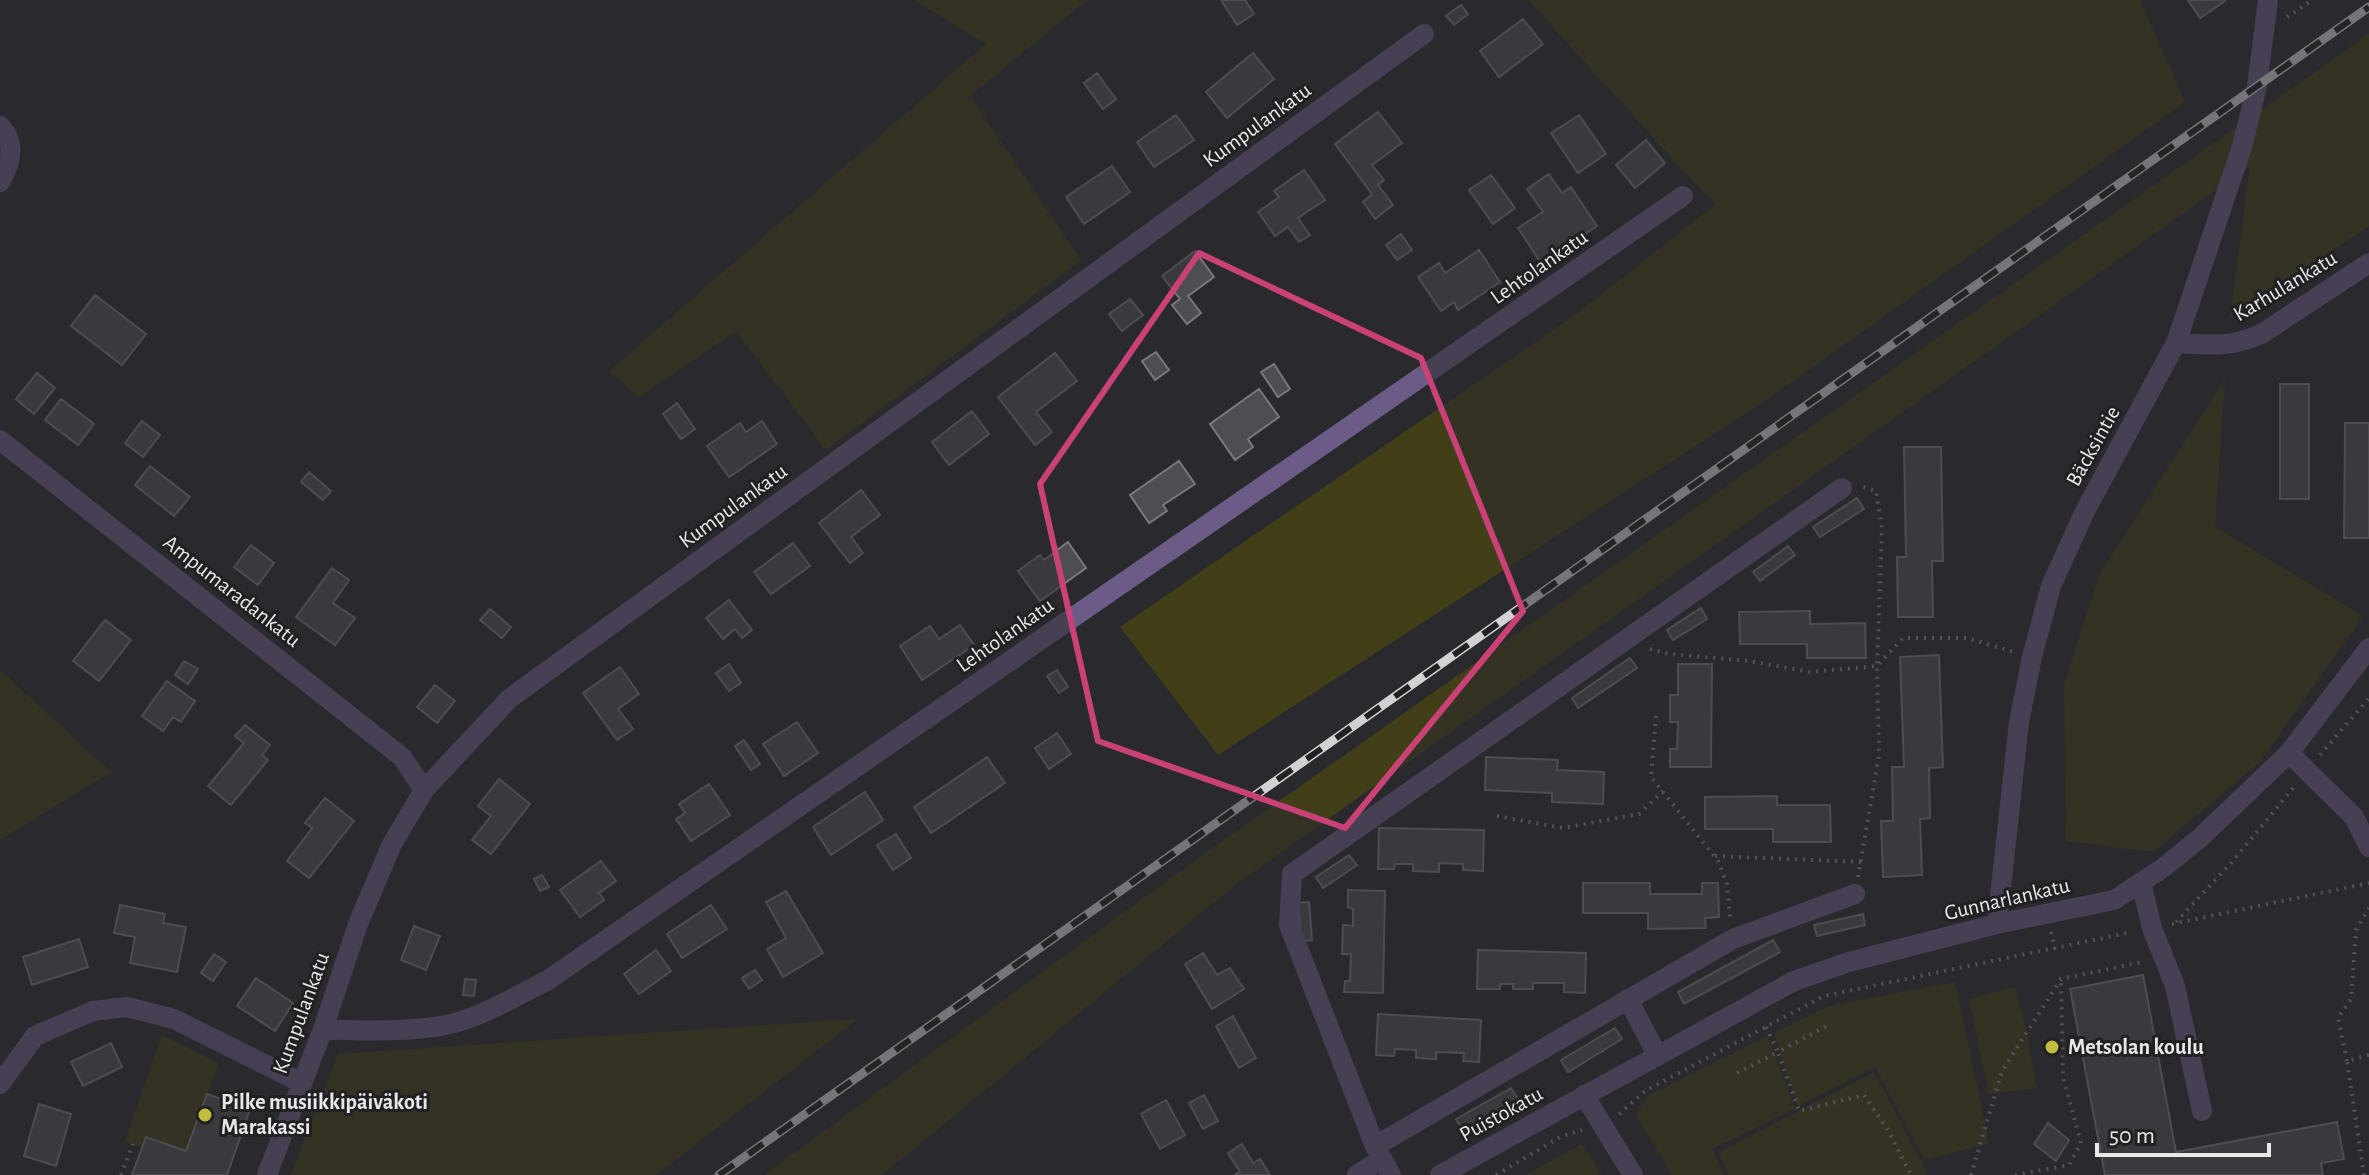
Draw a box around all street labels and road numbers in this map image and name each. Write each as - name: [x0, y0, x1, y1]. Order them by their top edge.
- street label: Kumpulankatu: [1199, 79, 1315, 171]
- street label: Lehtolankatu: [1487, 226, 1591, 308]
- street label: Karhulankatu: [2229, 247, 2341, 325]
- street label: Bäcksintie: [2062, 402, 2124, 490]
- street label: Kumpulankatu: [675, 460, 791, 552]
- street label: Ampumaradankatu: [159, 531, 305, 651]
- street label: Lehtolankatu: [953, 594, 1057, 676]
- street label: Gunnarlankatu: [1942, 874, 2072, 924]
- street label: Kumpulankatu: [269, 949, 333, 1077]
- street label: Puistokatu: [1456, 1082, 1546, 1146]

